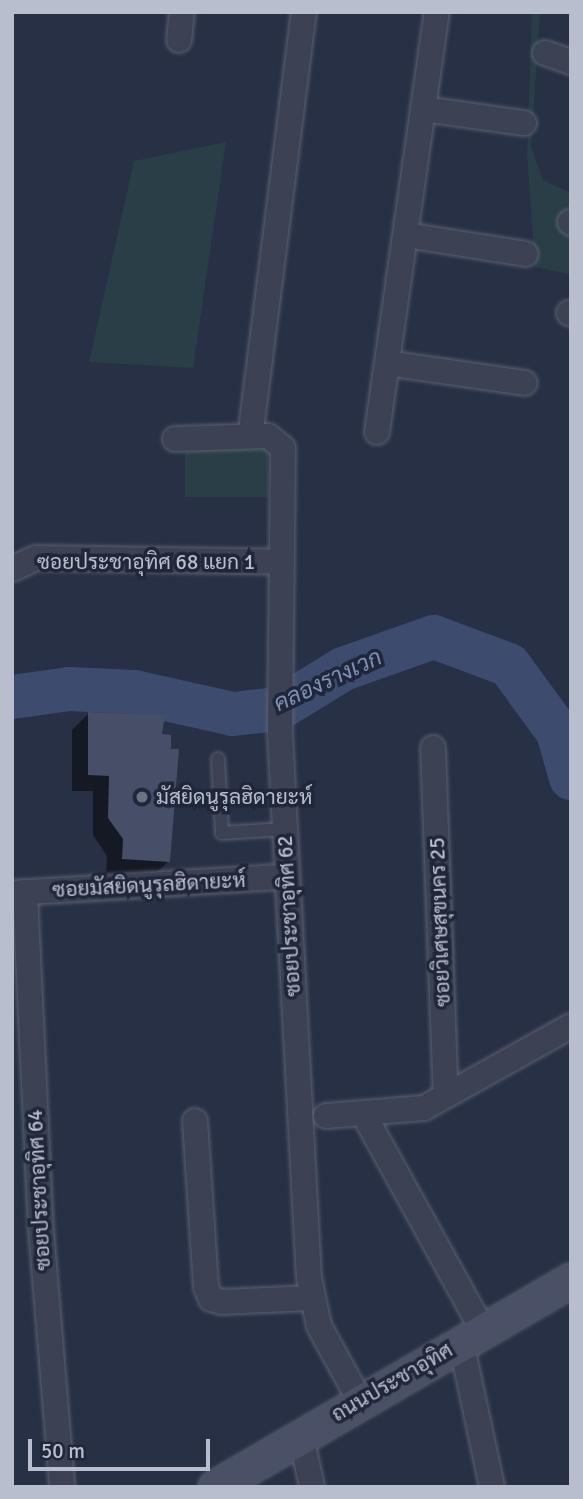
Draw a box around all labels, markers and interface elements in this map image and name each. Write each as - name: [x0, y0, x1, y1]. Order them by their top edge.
- street label: ซอยประชาอุทิศ 68 แยก 1: [37, 549, 255, 575]
- water label: คลองรางเวก: [270, 644, 386, 718]
- place label: มัสยิดนูรุลฮิดายะห์: [156, 784, 312, 810]
- marker: มัสยิดนูรุลฮิดายะห์: [134, 789, 150, 805]
- street label: ซอยประชาอุทิศ 62: [272, 835, 306, 997]
- street label: ซอยวิเศษสุขนคร 25: [424, 837, 456, 1007]
- street label: ซอยมัสยิดนูรุลฮิดายะห์: [52, 867, 246, 903]
- street label: ซอยประชาอุทิศ 64: [22, 1109, 56, 1271]
- street label: ถนนประชาอุทิศ: [327, 1337, 457, 1427]
- scale bar: [32, 1426, 214, 1470]
- text: 50 m: [41, 1438, 85, 1464]

